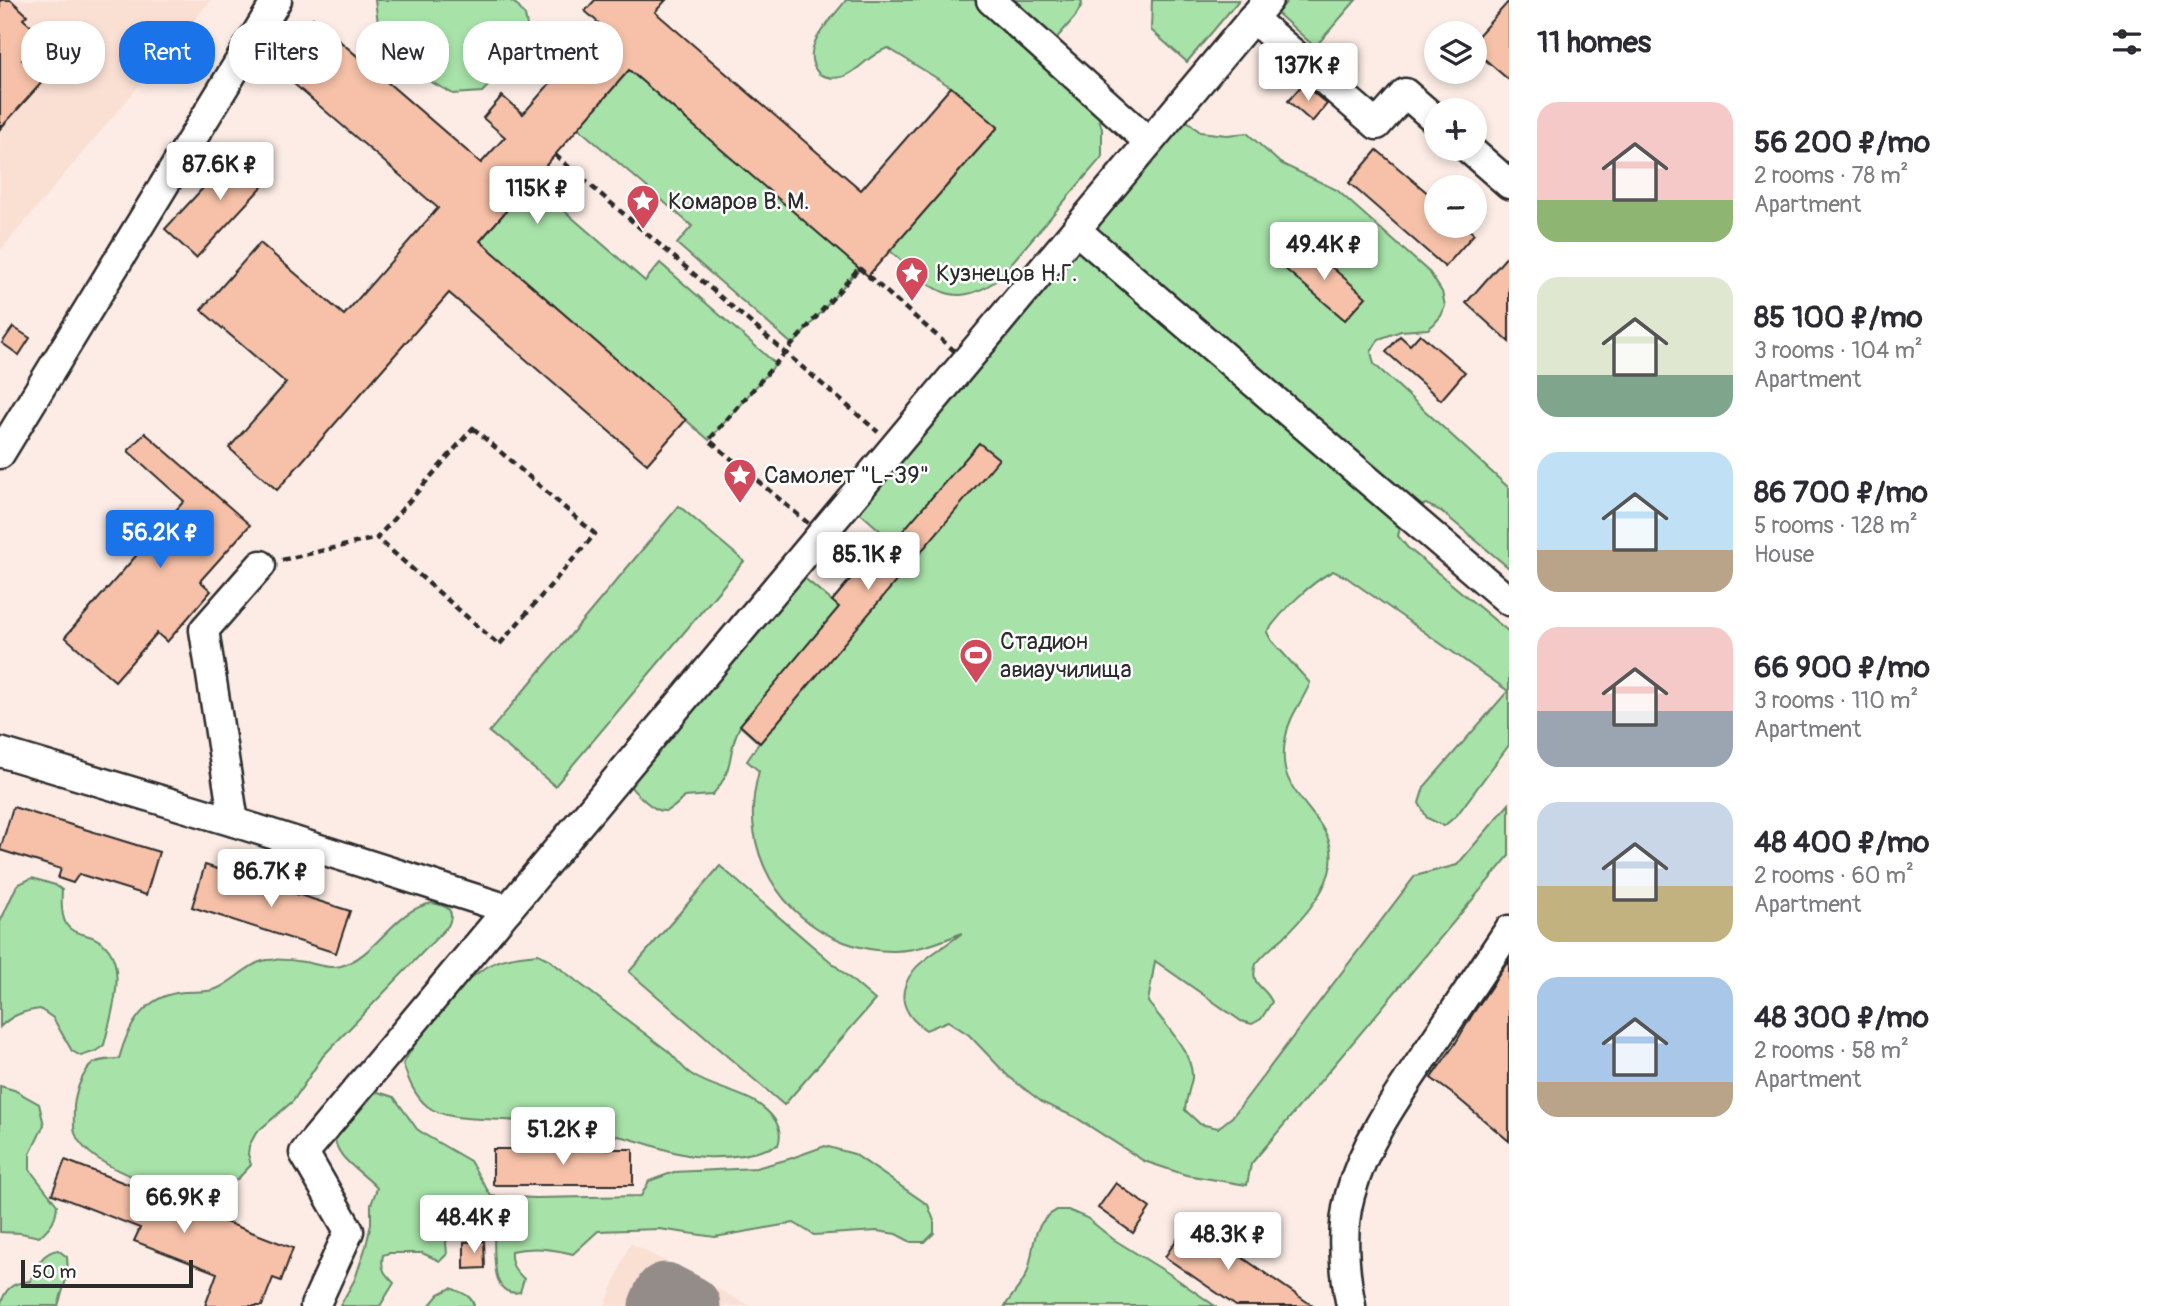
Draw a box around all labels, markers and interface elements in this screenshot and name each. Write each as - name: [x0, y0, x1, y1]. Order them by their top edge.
- chip: Buy: [21, 21, 105, 84]
- chip: Rent: [119, 21, 215, 84]
- chip: Filters: [229, 21, 342, 84]
- chip: New: [356, 21, 449, 84]
- chip: Apartment: [463, 21, 623, 84]
- map controls: [1424, 21, 1487, 238]
- button: layers: [1424, 21, 1487, 84]
- icon: filters: [2108, 23, 2146, 61]
- text: 11 homes: [1537, 24, 1651, 61]
- pin: 137K ₽: [1251, 43, 1365, 103]
- text: 137K ₽: [1275, 51, 1341, 80]
- button: +: [1424, 98, 1487, 161]
- text: 56 200 ₽/mo: [1754, 124, 1930, 161]
- icon: home: [1593, 130, 1677, 214]
- pin: 87.6K ₽: [155, 142, 285, 202]
- text: 87.6K ₽: [183, 150, 257, 179]
- text: 2 rooms · 78 m²: [1754, 161, 1908, 190]
- pin: 115K ₽: [480, 166, 594, 226]
- text: 115K ₽: [505, 174, 569, 203]
- button: −: [1424, 175, 1487, 238]
- place icon: Комаров В. М.: [624, 182, 662, 231]
- place label: Комаров В. М.: [668, 187, 809, 216]
- text: Apartment: [1754, 190, 1861, 219]
- pin: 49.4K ₽: [1259, 222, 1389, 282]
- text: 49.4K ₽: [1286, 230, 1362, 259]
- place icon: Кузнецов Н.Г.: [893, 254, 931, 303]
- place label: Кузнецов Н.Г.: [936, 259, 1078, 288]
- text: 85 100 ₽/mo: [1754, 299, 1923, 336]
- icon: home: [1593, 305, 1677, 389]
- text: 3 rooms · 104 m²: [1754, 336, 1923, 365]
- text: Apartment: [1754, 365, 1861, 394]
- place icon: Самолет "L-39": [721, 456, 759, 505]
- place label: Самолет "L-39": [764, 461, 929, 490]
- text: 86 700 ₽/mo: [1754, 474, 1928, 511]
- icon: home: [1593, 480, 1677, 564]
- pin: 56.2K ₽: [95, 510, 225, 570]
- text: 5 rooms · 128 m²: [1754, 511, 1918, 540]
- text: 56.2K ₽: [122, 518, 198, 547]
- pin: 85.1K ₽: [803, 532, 933, 592]
- text: 85.1K ₽: [833, 540, 903, 569]
- text: House: [1754, 540, 1814, 569]
- place label: Стадион авиаучилища: [1000, 627, 1132, 684]
- sports icon: Стадион авиаучилища: [957, 636, 995, 685]
- text: 66 900 ₽/mo: [1754, 649, 1930, 686]
- icon: home: [1593, 655, 1677, 739]
- text: 3 rooms · 110 m²: [1754, 686, 1918, 715]
- text: Apartment: [1754, 715, 1861, 744]
- text: 48 400 ₽/mo: [1754, 824, 1929, 861]
- icon: home: [1593, 830, 1677, 914]
- pin: 86.7K ₽: [206, 850, 336, 909]
- text: 86.7K ₽: [234, 857, 308, 886]
- text: 2 rooms · 60 m²: [1754, 861, 1914, 890]
- text: Apartment: [1754, 890, 1861, 919]
- text: 48 300 ₽/mo: [1754, 999, 1929, 1036]
- icon: home: [1593, 1005, 1677, 1089]
- text: 2 rooms · 58 m²: [1754, 1036, 1909, 1065]
- text: Apartment: [1754, 1065, 1861, 1094]
- pin: 51.2K ₽: [498, 1108, 628, 1167]
- text: 51.2K ₽: [527, 1115, 599, 1144]
- pin: 66.9K ₽: [119, 1176, 249, 1235]
- text: 66.9K ₽: [146, 1183, 222, 1212]
- pin: 48.4K ₽: [409, 1196, 539, 1255]
- text: 48.4K ₽: [436, 1203, 512, 1232]
- pin: 48.3K ₽: [1163, 1212, 1293, 1272]
- text: 48.3K ₽: [1190, 1220, 1266, 1249]
- scale bar: [21, 1257, 192, 1289]
- text: 50 m: [32, 1260, 76, 1284]

